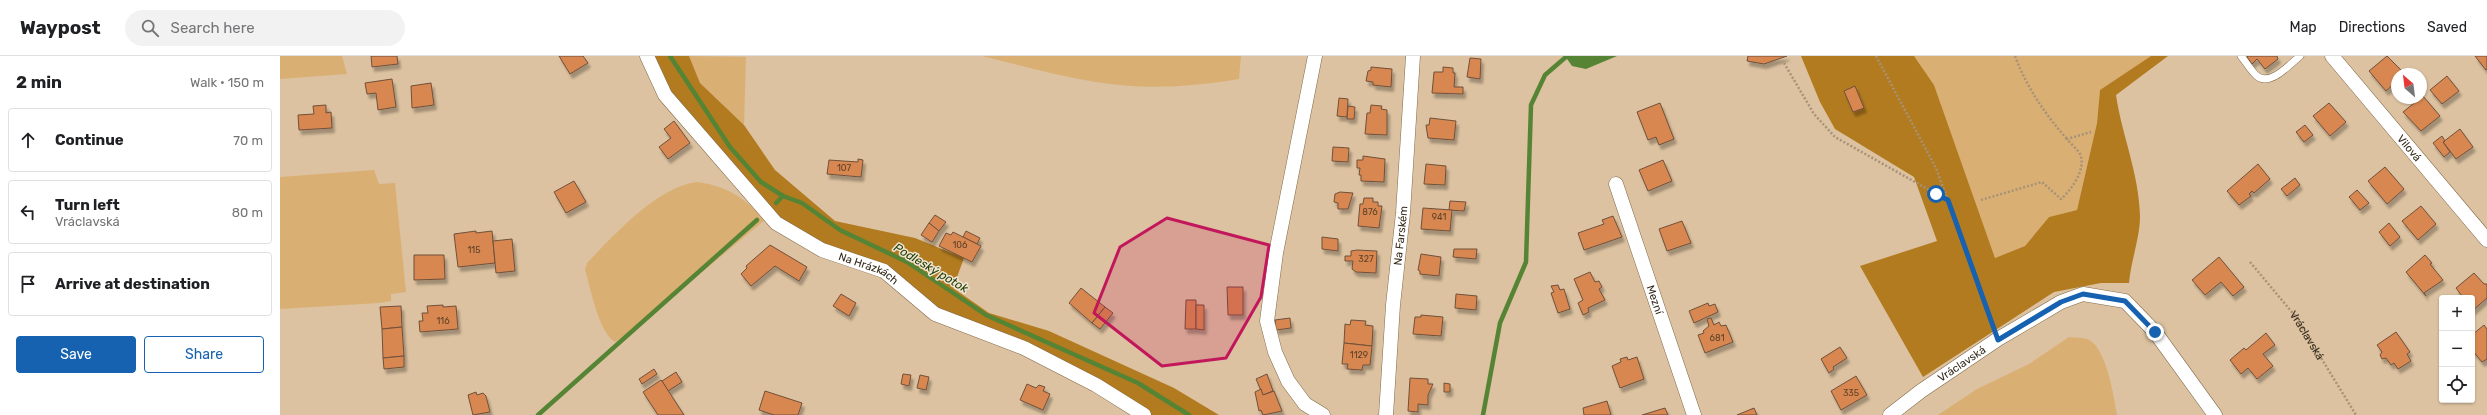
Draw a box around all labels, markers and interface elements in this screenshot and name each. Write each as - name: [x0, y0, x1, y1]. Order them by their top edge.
- search box: [125, 10, 405, 46]
- text: Waypost: [20, 16, 101, 39]
- icon: search: [139, 17, 161, 39]
- text: Search here: [171, 19, 255, 37]
- text: Map: [2290, 19, 2317, 36]
- text: Directions: [2339, 19, 2405, 36]
- text: Saved: [2427, 19, 2467, 36]
- north arrow: [2391, 68, 2427, 104]
- text: 2 min: [16, 72, 62, 92]
- text: Walk · 150 m: [190, 75, 264, 90]
- icon: ahead: [17, 129, 39, 151]
- text: Continue: [55, 131, 124, 149]
- street label: Vilová: [2394, 132, 2424, 164]
- text: 70 m: [233, 133, 263, 148]
- house number: 107: [837, 163, 851, 173]
- route start: [1927, 185, 1945, 203]
- text: Turn left: [55, 196, 120, 214]
- icon: left: [17, 201, 39, 223]
- text: 80 m: [232, 205, 263, 220]
- street label: Na Farském: [1391, 205, 1410, 266]
- house number: 876: [1362, 207, 1378, 217]
- house number: 941: [1432, 212, 1446, 222]
- text: Vráclavská: [55, 214, 120, 229]
- water label: Podleský potok: [891, 240, 972, 296]
- house number: 106: [953, 240, 968, 250]
- house number: 115: [467, 245, 481, 255]
- street label: Na Hrázkách: [837, 250, 901, 287]
- house number: 327: [1358, 254, 1374, 264]
- icon: arrive: [17, 273, 39, 295]
- text: Arrive at destination: [55, 275, 210, 293]
- street label: Mezní: [1644, 284, 1666, 317]
- map controls: [2439, 295, 2475, 403]
- button: +: [2439, 295, 2475, 331]
- street label: Vráclavská: [2287, 308, 2327, 362]
- house number: 116: [436, 316, 450, 326]
- route end: [2146, 323, 2164, 341]
- button: −: [2439, 331, 2475, 367]
- house number: 681: [1709, 333, 1725, 343]
- button: Save: [16, 336, 136, 373]
- button: Share: [144, 336, 264, 373]
- street label: Vráclavská: [1935, 343, 1988, 385]
- house number: 1129: [1350, 350, 1368, 360]
- button: locate: [2439, 367, 2475, 403]
- house number: 335: [1843, 388, 1859, 398]

